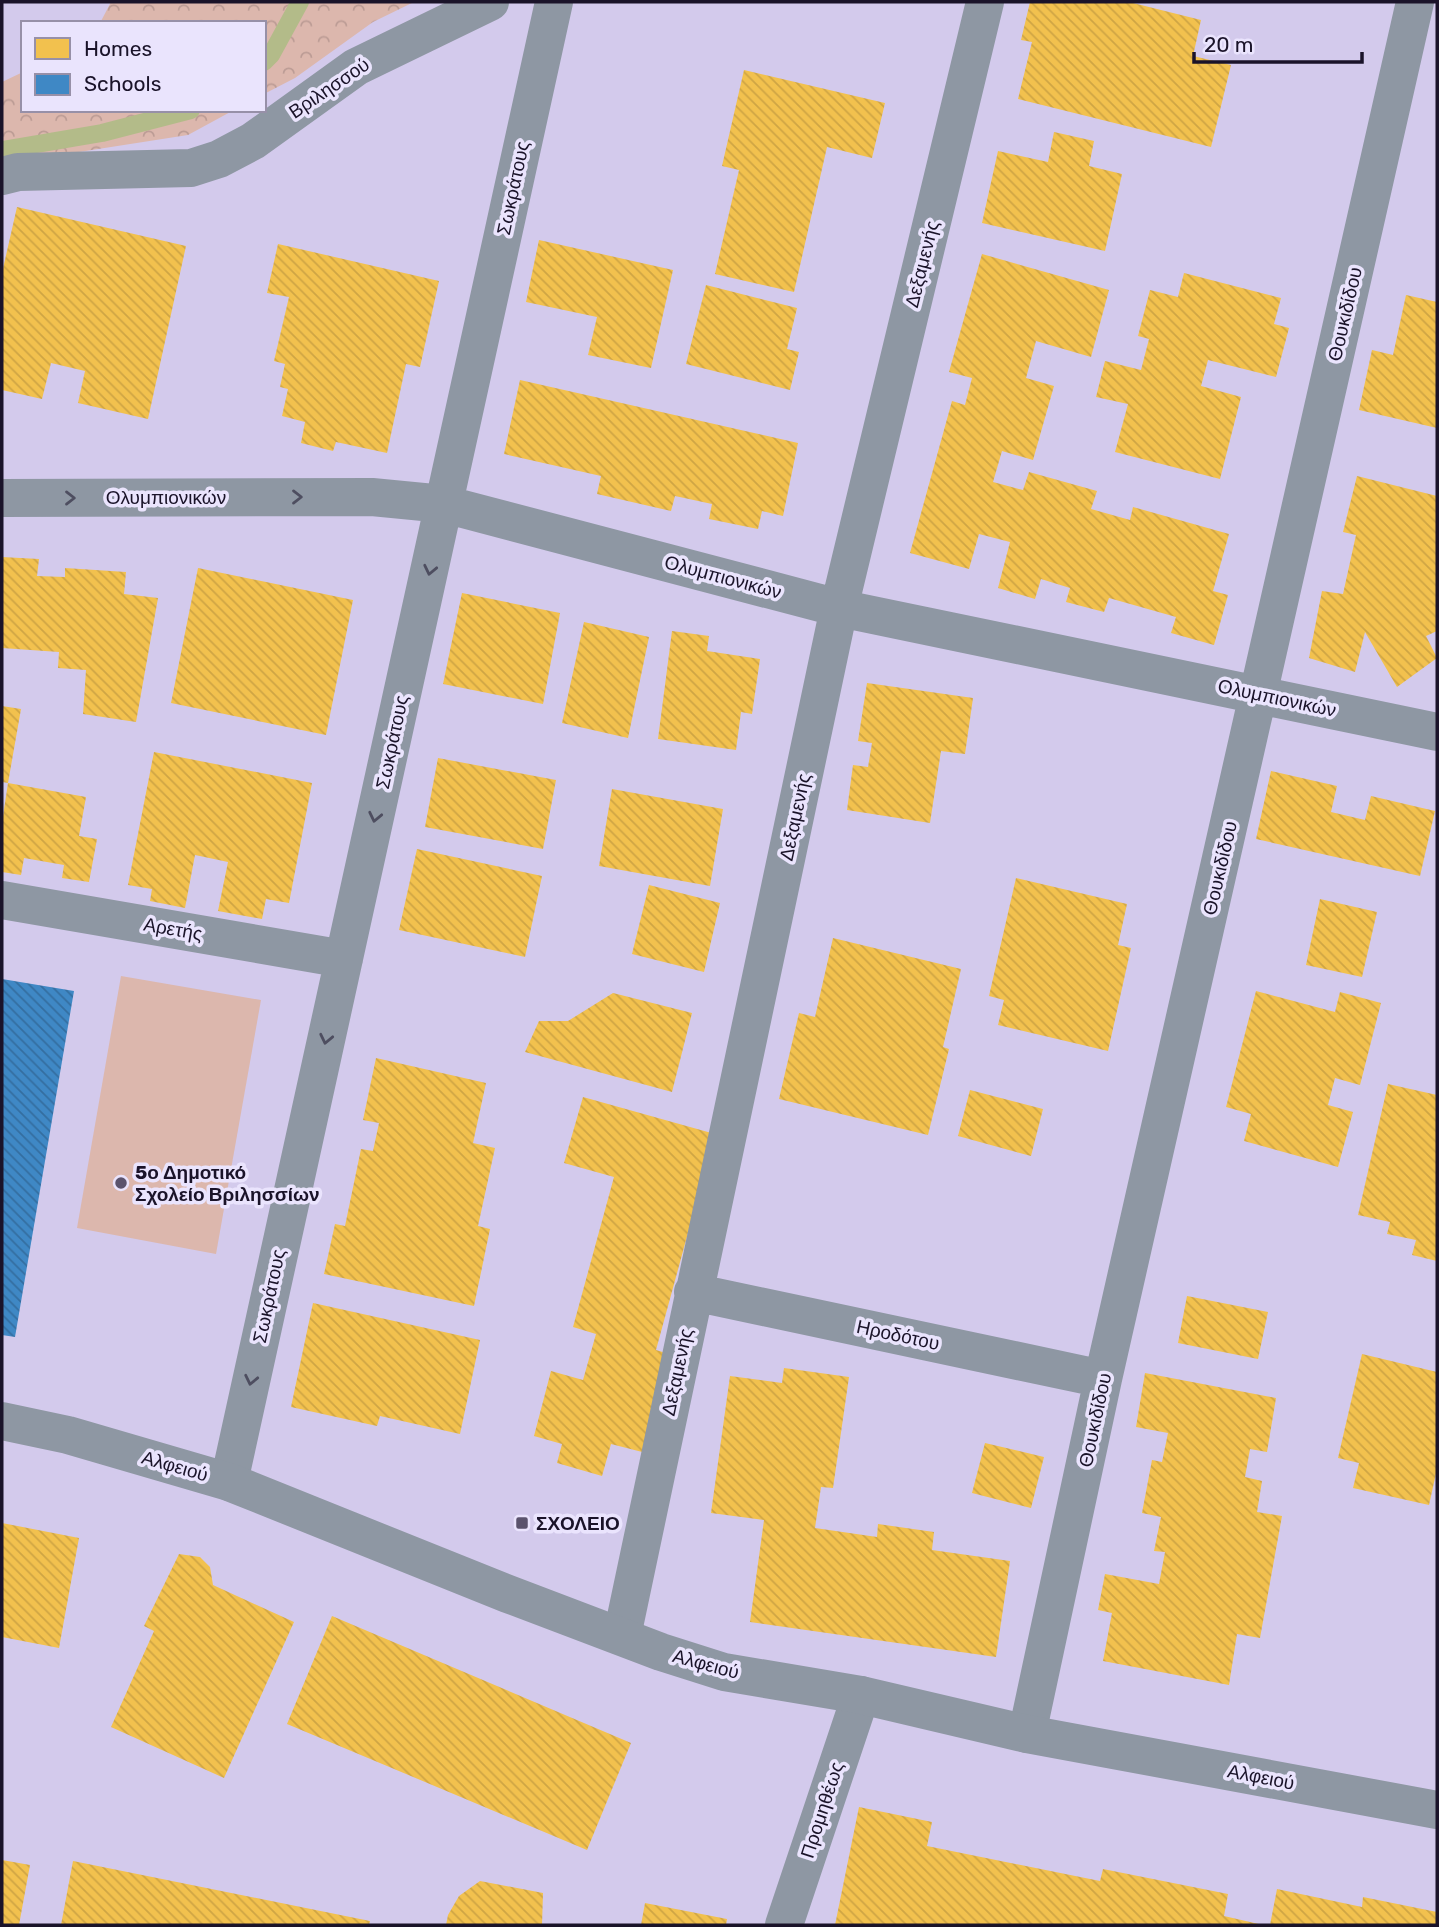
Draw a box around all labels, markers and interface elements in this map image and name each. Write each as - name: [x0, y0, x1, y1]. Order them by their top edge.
- legend: [21, 21, 266, 112]
- scale bar: [1194, 21, 1362, 65]
- text: 20 m: [1204, 32, 1253, 57]
- text: Homes: [84, 36, 152, 61]
- street label: Βριλησσού: [284, 53, 374, 123]
- text: Schools: [84, 71, 161, 96]
- street label: Σωκράτους: [492, 139, 534, 237]
- street label: Δεξαμενής: [900, 218, 944, 310]
- street label: Θουκιδίδου: [1323, 265, 1367, 363]
- street label: Ολυμπιονικών: [106, 486, 226, 509]
- one-way arrow: [293, 489, 303, 505]
- one-way arrow: [65, 490, 76, 506]
- street label: Ολυμπιονικών: [662, 550, 784, 604]
- one-way arrow: [423, 564, 438, 576]
- street label: Ολυμπιονικών: [1216, 674, 1338, 722]
- street label: Σωκράτους: [371, 693, 413, 791]
- street label: Δεξαμενής: [775, 771, 815, 863]
- one-way arrow: [369, 811, 384, 823]
- street label: Θουκιδίδου: [1198, 819, 1242, 917]
- street label: Αρετής: [142, 913, 204, 945]
- one-way arrow: [320, 1033, 335, 1045]
- place label: 5ο Δημοτικό Σχολείο Βριλησσίων: [135, 1161, 320, 1206]
- marker: 5ο Δημοτικό Σχολείο Βριλησσίων: [113, 1175, 129, 1191]
- street label: Σωκράτους: [248, 1247, 290, 1345]
- street label: Ηροδότου: [854, 1315, 942, 1355]
- street label: Δεξαμενής: [657, 1326, 697, 1418]
- street label: Θουκιδίδου: [1074, 1371, 1116, 1469]
- one-way arrow: [244, 1374, 259, 1386]
- street label: Αλφειού: [139, 1446, 211, 1486]
- place label: ΣΧΟΛΕΙΟ: [536, 1512, 620, 1535]
- marker: ΣΧΟΛΕΙΟ: [514, 1515, 530, 1531]
- street label: Αλφειού: [670, 1644, 742, 1684]
- street label: Προμηθέως: [796, 1759, 848, 1861]
- street label: Αλφειού: [1226, 1759, 1296, 1795]

